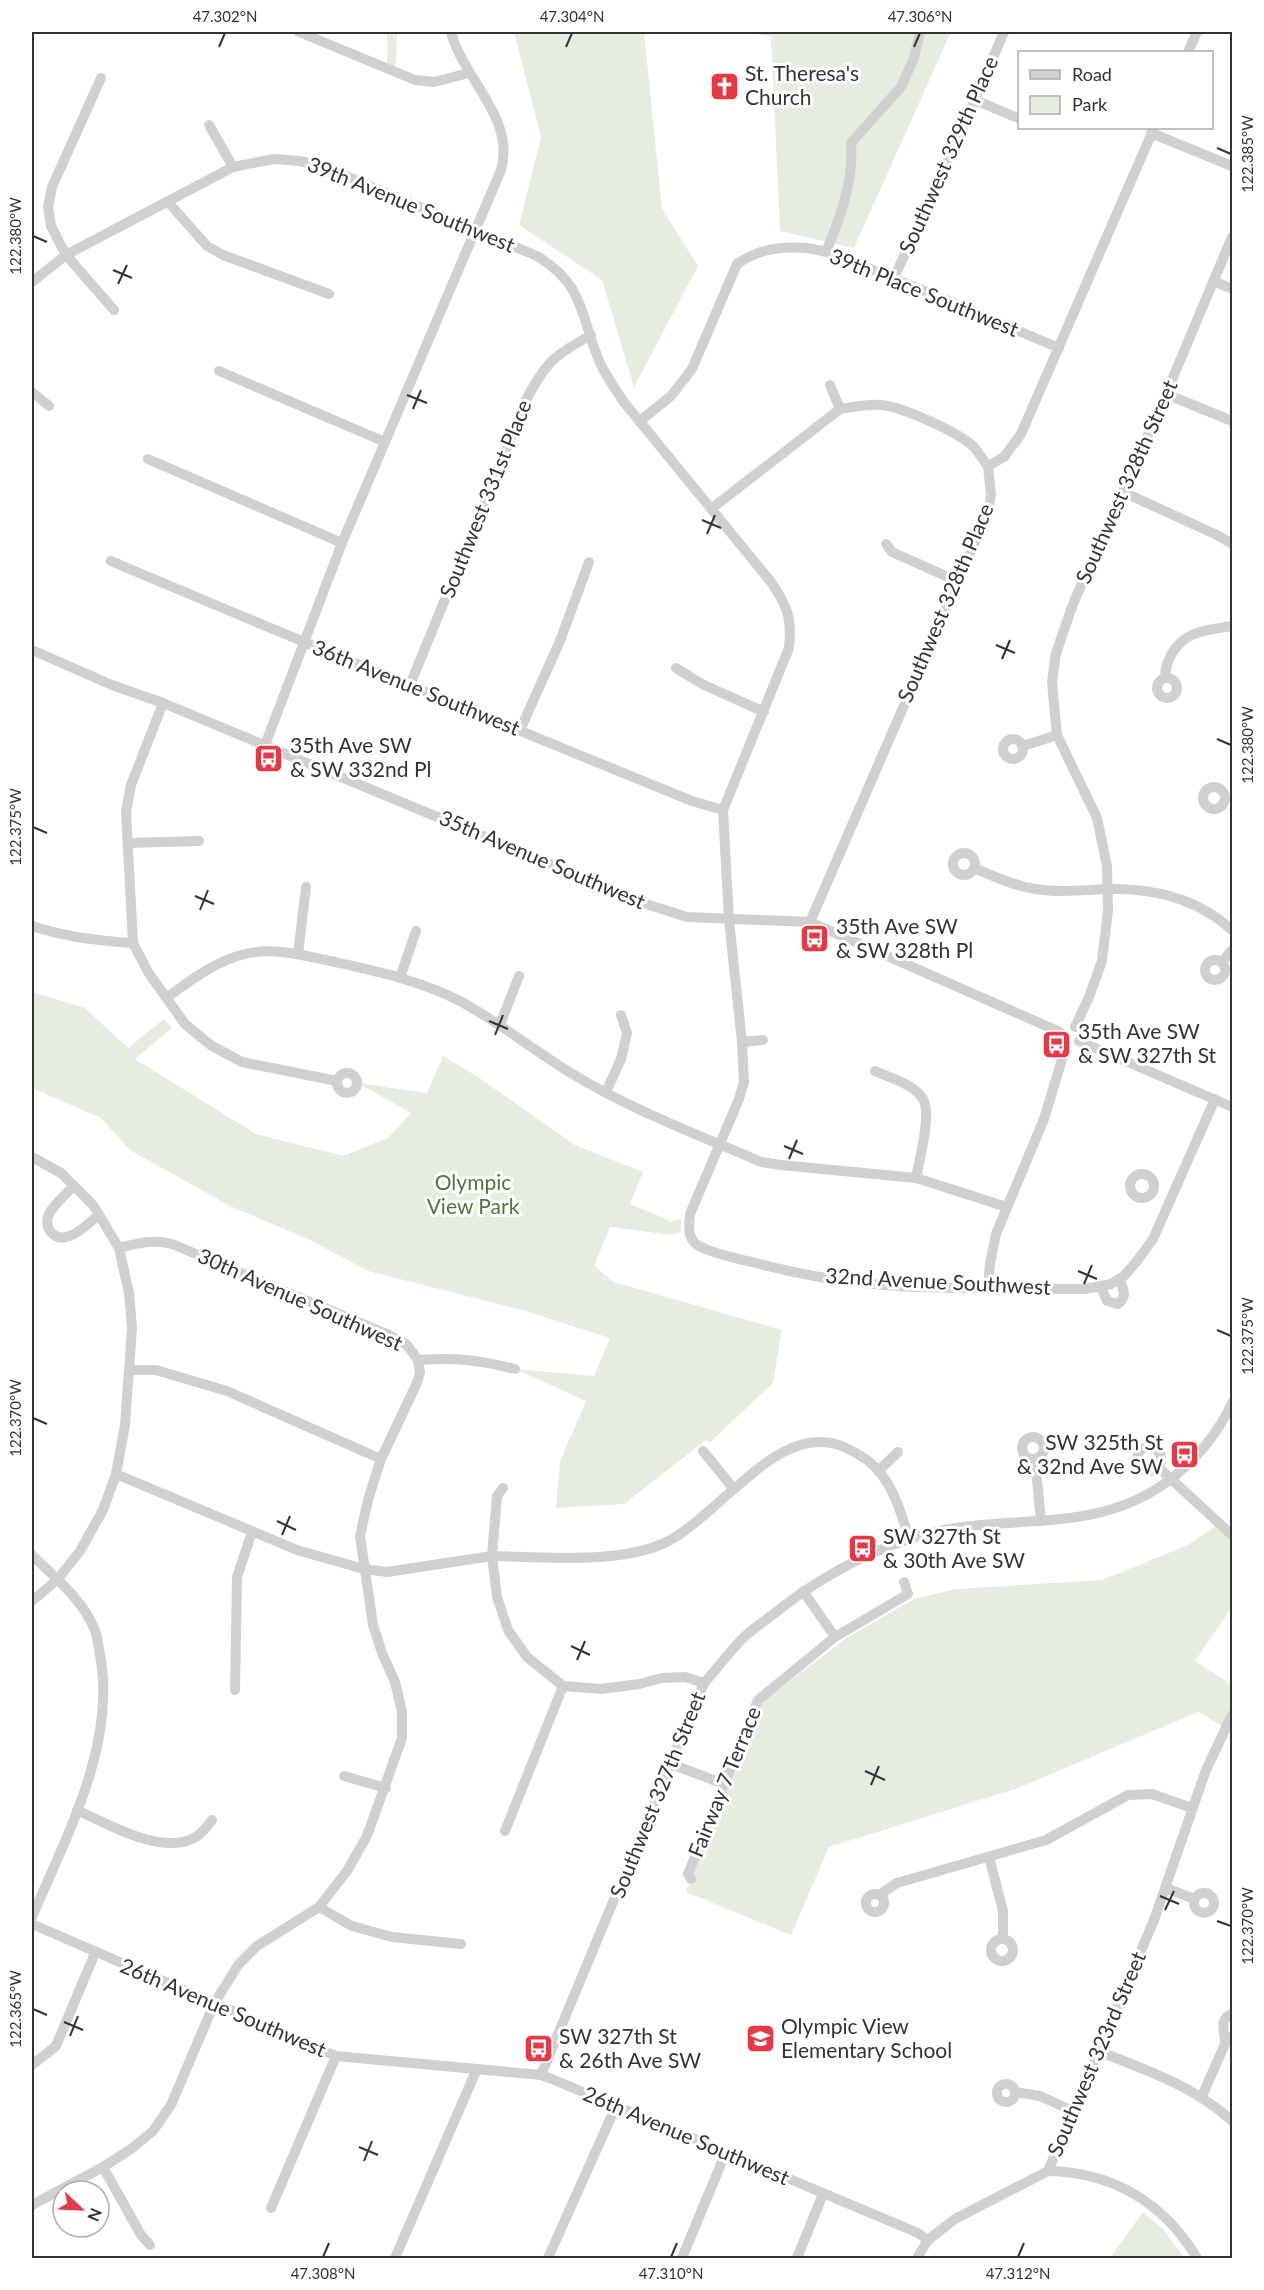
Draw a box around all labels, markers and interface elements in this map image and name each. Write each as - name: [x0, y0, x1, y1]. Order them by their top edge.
- text: 47.302°N: [193, 7, 257, 25]
- text: 47.304°N: [540, 7, 604, 25]
- text: 47.306°N: [888, 7, 952, 25]
- legend: [1018, 51, 1213, 129]
- street label: Southwest 329th Place: [893, 52, 1002, 257]
- place label: St. Theresa's Church: [745, 60, 859, 109]
- text: Road: [1072, 63, 1112, 85]
- church icon: St. Theresa's Church: [708, 70, 740, 102]
- text: Park: [1072, 93, 1108, 115]
- text: 122.385°W: [1238, 115, 1256, 193]
- street label: 39th Avenue Southwest: [304, 151, 519, 257]
- text: 122.380°W: [6, 197, 24, 275]
- street label: 39th Place Southwest: [827, 242, 1023, 341]
- street label: Southwest 328th Street: [1069, 375, 1182, 587]
- street label: Southwest 331st Place: [434, 396, 536, 601]
- street label: Southwest 328th Place: [891, 499, 998, 706]
- street label: 36th Avenue Southwest: [309, 634, 524, 740]
- text: 122.380°W: [1238, 706, 1256, 784]
- place label: 35th Ave SW & SW 332nd Pl: [290, 732, 431, 781]
- bus stop icon: 35th Ave SW & SW 332nd Pl: [253, 742, 285, 774]
- text: 122.375°W: [6, 788, 24, 866]
- street label: 35th Avenue Southwest: [436, 804, 650, 914]
- place label: 35th Ave SW & SW 328th Pl: [836, 913, 973, 962]
- bus stop icon: 35th Ave SW & SW 328th Pl: [799, 923, 831, 955]
- place label: 35th Ave SW & SW 327th St: [1078, 1018, 1217, 1067]
- bus stop icon: 35th Ave SW & SW 327th St: [1041, 1028, 1073, 1060]
- park label: Olympic View Park: [427, 1169, 520, 1218]
- street label: 30th Avenue Southwest: [194, 1242, 407, 1355]
- street label: 32nd Avenue Southwest: [825, 1262, 1052, 1299]
- text: 122.375°W: [1238, 1297, 1256, 1375]
- text: 122.370°W: [6, 1379, 24, 1457]
- place label: SW 325th St & 32nd Ave SW: [1017, 1429, 1163, 1478]
- bus stop icon: SW 325th St & 32nd Ave SW: [1168, 1439, 1200, 1471]
- place label: SW 327th St & 30th Ave SW: [883, 1523, 1025, 1572]
- bus stop icon: SW 327th St & 30th Ave SW: [846, 1533, 878, 1565]
- street label: Southwest 327th Street: [604, 1687, 710, 1901]
- street label: Fairway 7 Terrace: [682, 1703, 765, 1860]
- text: 122.370°W: [1238, 1887, 1256, 1965]
- street label: Southwest 323rd Street: [1041, 1947, 1150, 2159]
- street label: 26th Avenue Southwest: [117, 1952, 331, 2062]
- text: 122.365°W: [6, 1970, 24, 2048]
- place label: Olympic View Elementary School: [781, 2013, 952, 2062]
- place label: SW 327th St & 26th Ave SW: [559, 2023, 701, 2072]
- school or university icon: Olympic View Elementary School: [744, 2023, 776, 2055]
- bus stop icon: SW 327th St & 26th Ave SW: [522, 2033, 554, 2065]
- street label: 26th Avenue Southwest: [580, 2080, 794, 2190]
- north arrow: [51, 2179, 111, 2239]
- text: N: [84, 2206, 106, 2224]
- text: 47.308°N: [291, 2264, 355, 2282]
- text: 47.310°N: [639, 2264, 703, 2282]
- text: 47.312°N: [986, 2264, 1050, 2282]

